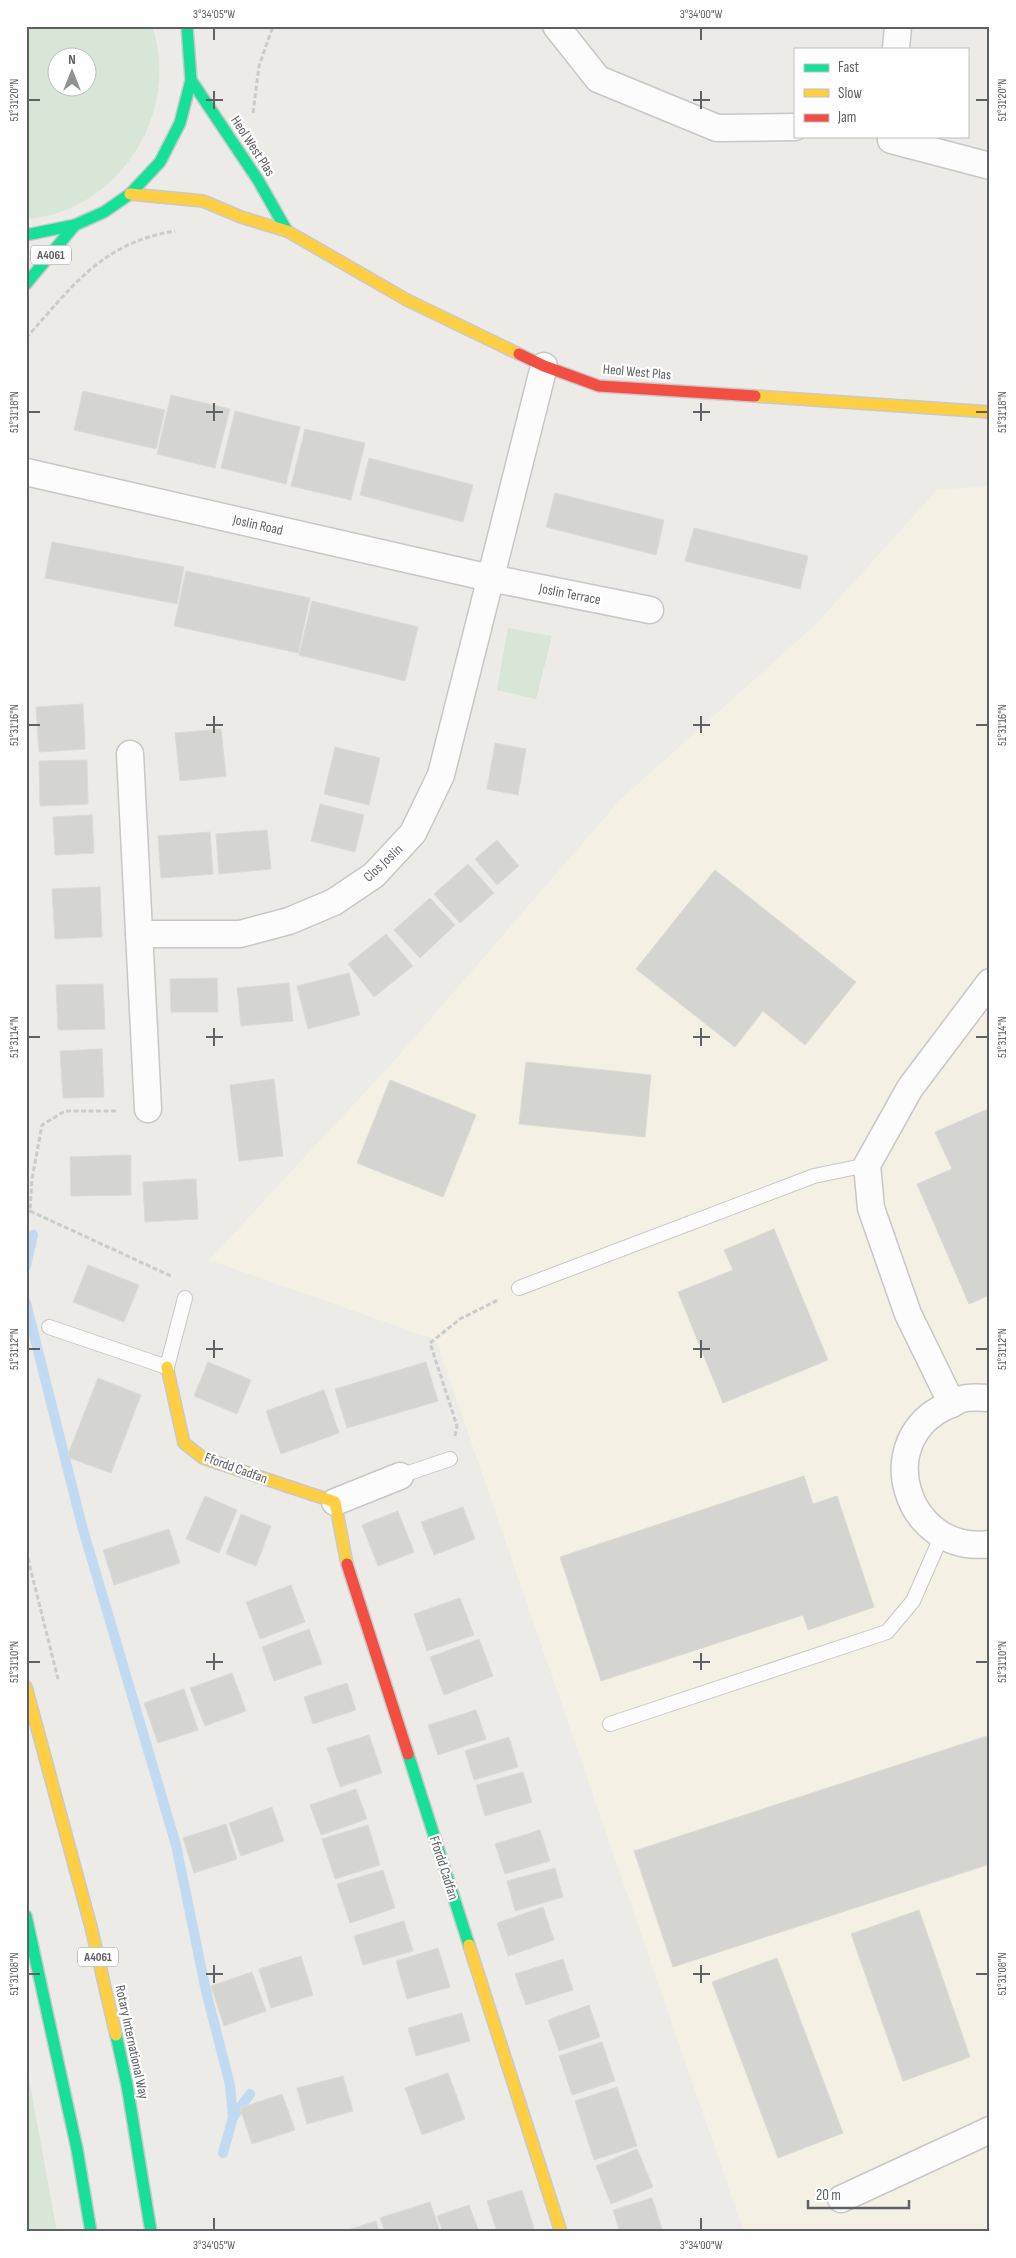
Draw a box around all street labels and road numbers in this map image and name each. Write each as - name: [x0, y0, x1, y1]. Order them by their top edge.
- street label: Heol West Plas: [227, 113, 279, 179]
- road number: A4061: [31, 246, 71, 264]
- street label: Heol West Plas: [602, 361, 672, 383]
- street label: Joslin Road: [230, 511, 285, 539]
- street label: Joslin Terrace: [537, 580, 602, 608]
- street label: Clos Joslin: [360, 841, 406, 885]
- street label: Ffordd Cadfan: [202, 1449, 270, 1487]
- street label: Ffordd Cadfan: [426, 1834, 462, 1902]
- road number: A4061: [78, 1948, 118, 1966]
- street label: Rotary International Way: [112, 1984, 152, 2101]

